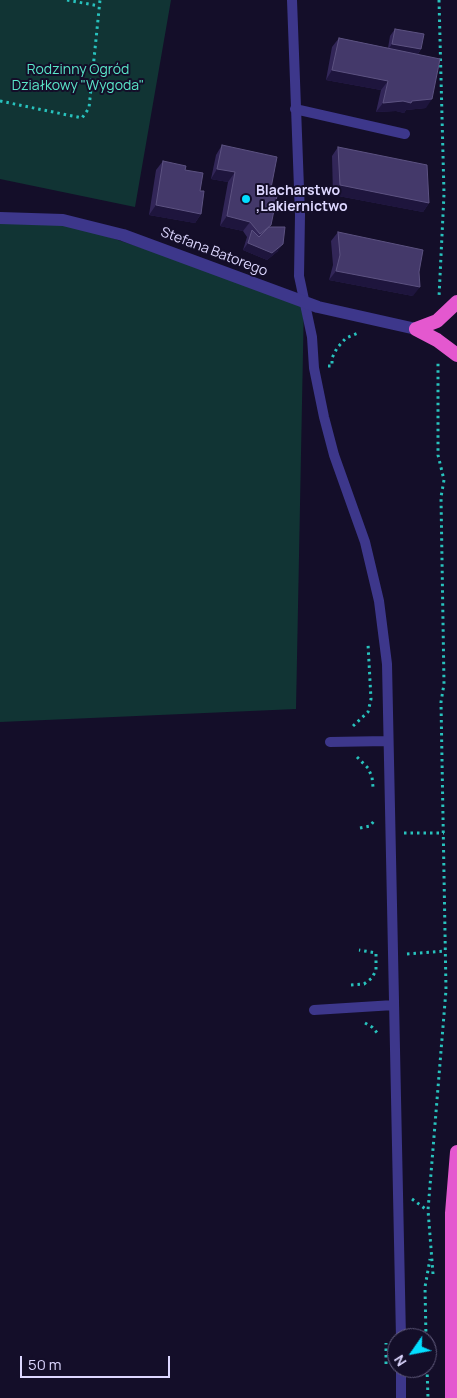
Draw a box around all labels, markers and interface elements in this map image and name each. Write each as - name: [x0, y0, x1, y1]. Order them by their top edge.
- park label: Rodzinny Ogród Działkowy "Wygoda": [12, 62, 144, 94]
- place label: Blacharstwo ,Lakiernictwo: [256, 183, 348, 216]
- marker: Blacharstwo ,Lakiernictwo: [240, 193, 252, 205]
- street label: Stefana Batorego: [158, 224, 270, 280]
- north arrow: [387, 1328, 437, 1378]
- scale bar: [22, 1346, 172, 1378]
- text: N: [389, 1352, 411, 1370]
- text: 50 m: [28, 1354, 62, 1375]

